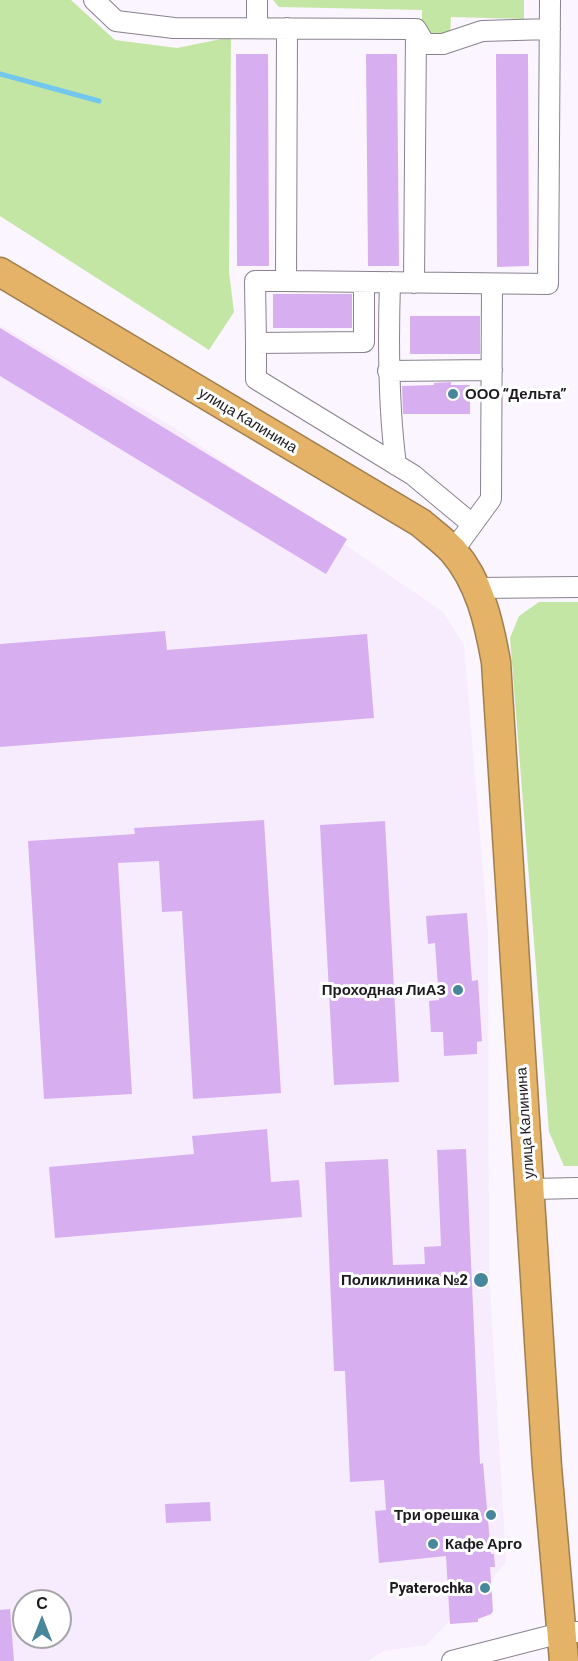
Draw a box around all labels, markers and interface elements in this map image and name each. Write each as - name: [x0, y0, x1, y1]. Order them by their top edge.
- street label: улица Калинина: [195, 384, 301, 456]
- place label: ООО “Дельта”: [465, 385, 566, 403]
- marker: ООО “Дельта”: [446, 387, 460, 401]
- place label: Проходная ЛиАЗ: [322, 981, 446, 999]
- marker: Проходная ЛиАЗ: [451, 983, 465, 997]
- street label: улица Калинина: [512, 1067, 538, 1179]
- place label: Поликлиника №2: [341, 1271, 468, 1289]
- marker: Поликлиника №2: [472, 1271, 490, 1289]
- place label: Три орешка: [394, 1506, 479, 1524]
- marker: Три орешка: [484, 1508, 498, 1522]
- place label: Кафе Арго: [445, 1535, 522, 1553]
- marker: Кафе Арго: [426, 1537, 440, 1551]
- place label: Pyaterochka: [390, 1579, 473, 1597]
- marker: Pyaterochka: [478, 1581, 492, 1595]
- north arrow: [12, 1589, 72, 1649]
- text: С: [36, 1593, 48, 1612]

